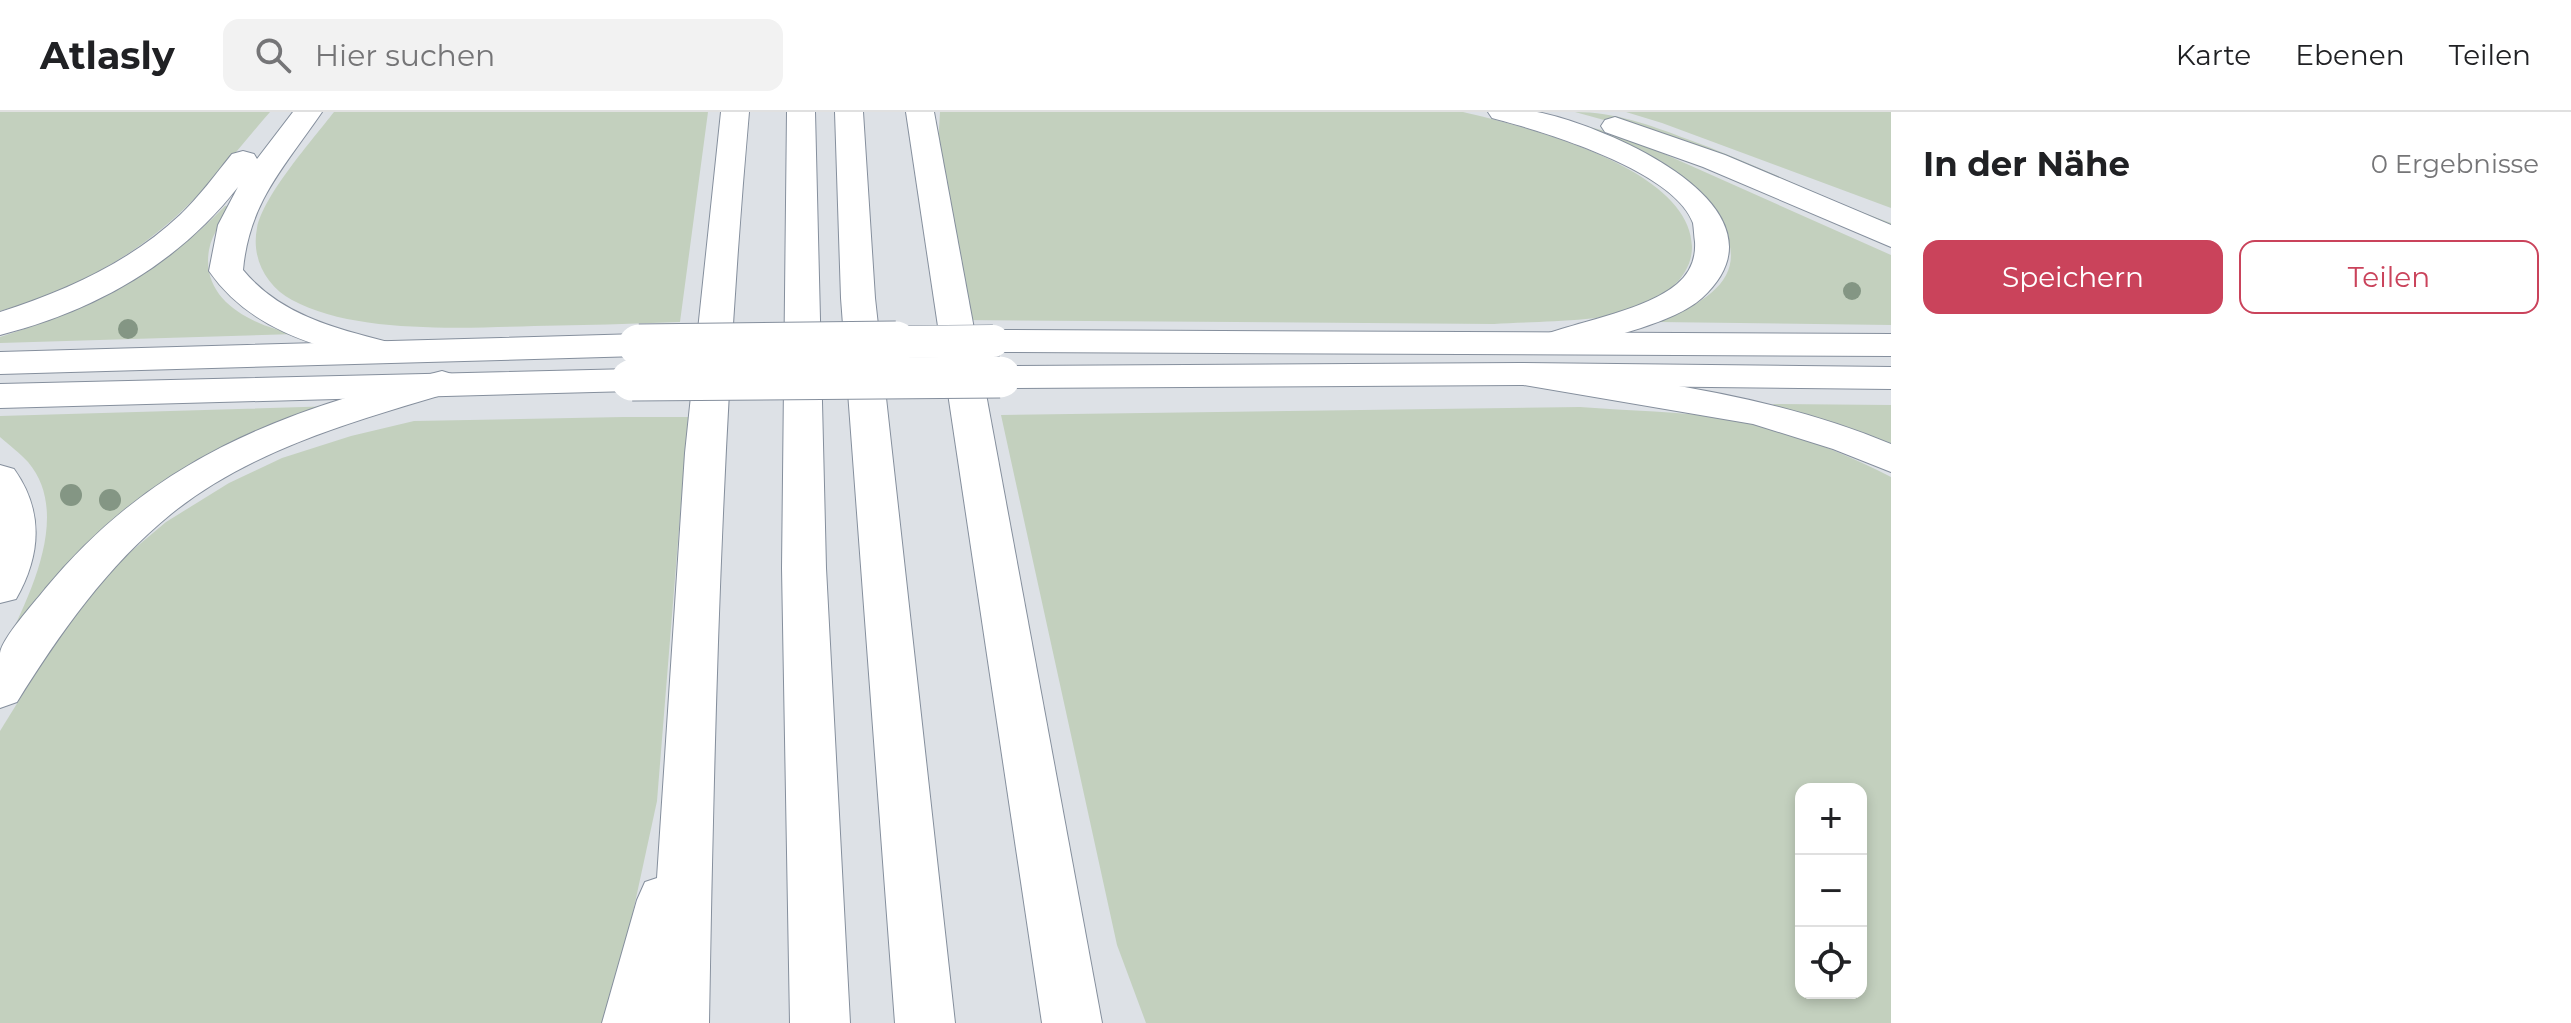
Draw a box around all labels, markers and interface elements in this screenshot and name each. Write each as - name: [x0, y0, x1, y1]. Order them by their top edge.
- search box: [223, 19, 783, 91]
- text: Atlasly: [40, 32, 175, 79]
- icon: search: [251, 33, 295, 77]
- text: Hier suchen: [315, 37, 495, 74]
- text: Karte: [2176, 38, 2251, 72]
- text: Ebenen: [2295, 38, 2405, 72]
- text: Teilen: [2449, 38, 2531, 72]
- text: In der Nähe: [1923, 143, 2130, 185]
- text: 0 Ergebnisse: [2371, 148, 2539, 180]
- button: Speichern: [1923, 240, 2223, 314]
- button: Teilen: [2239, 240, 2539, 314]
- map controls: [1795, 783, 1867, 999]
- button: +: [1795, 783, 1867, 855]
- button: −: [1795, 855, 1867, 927]
- button: locate: [1795, 927, 1867, 999]

